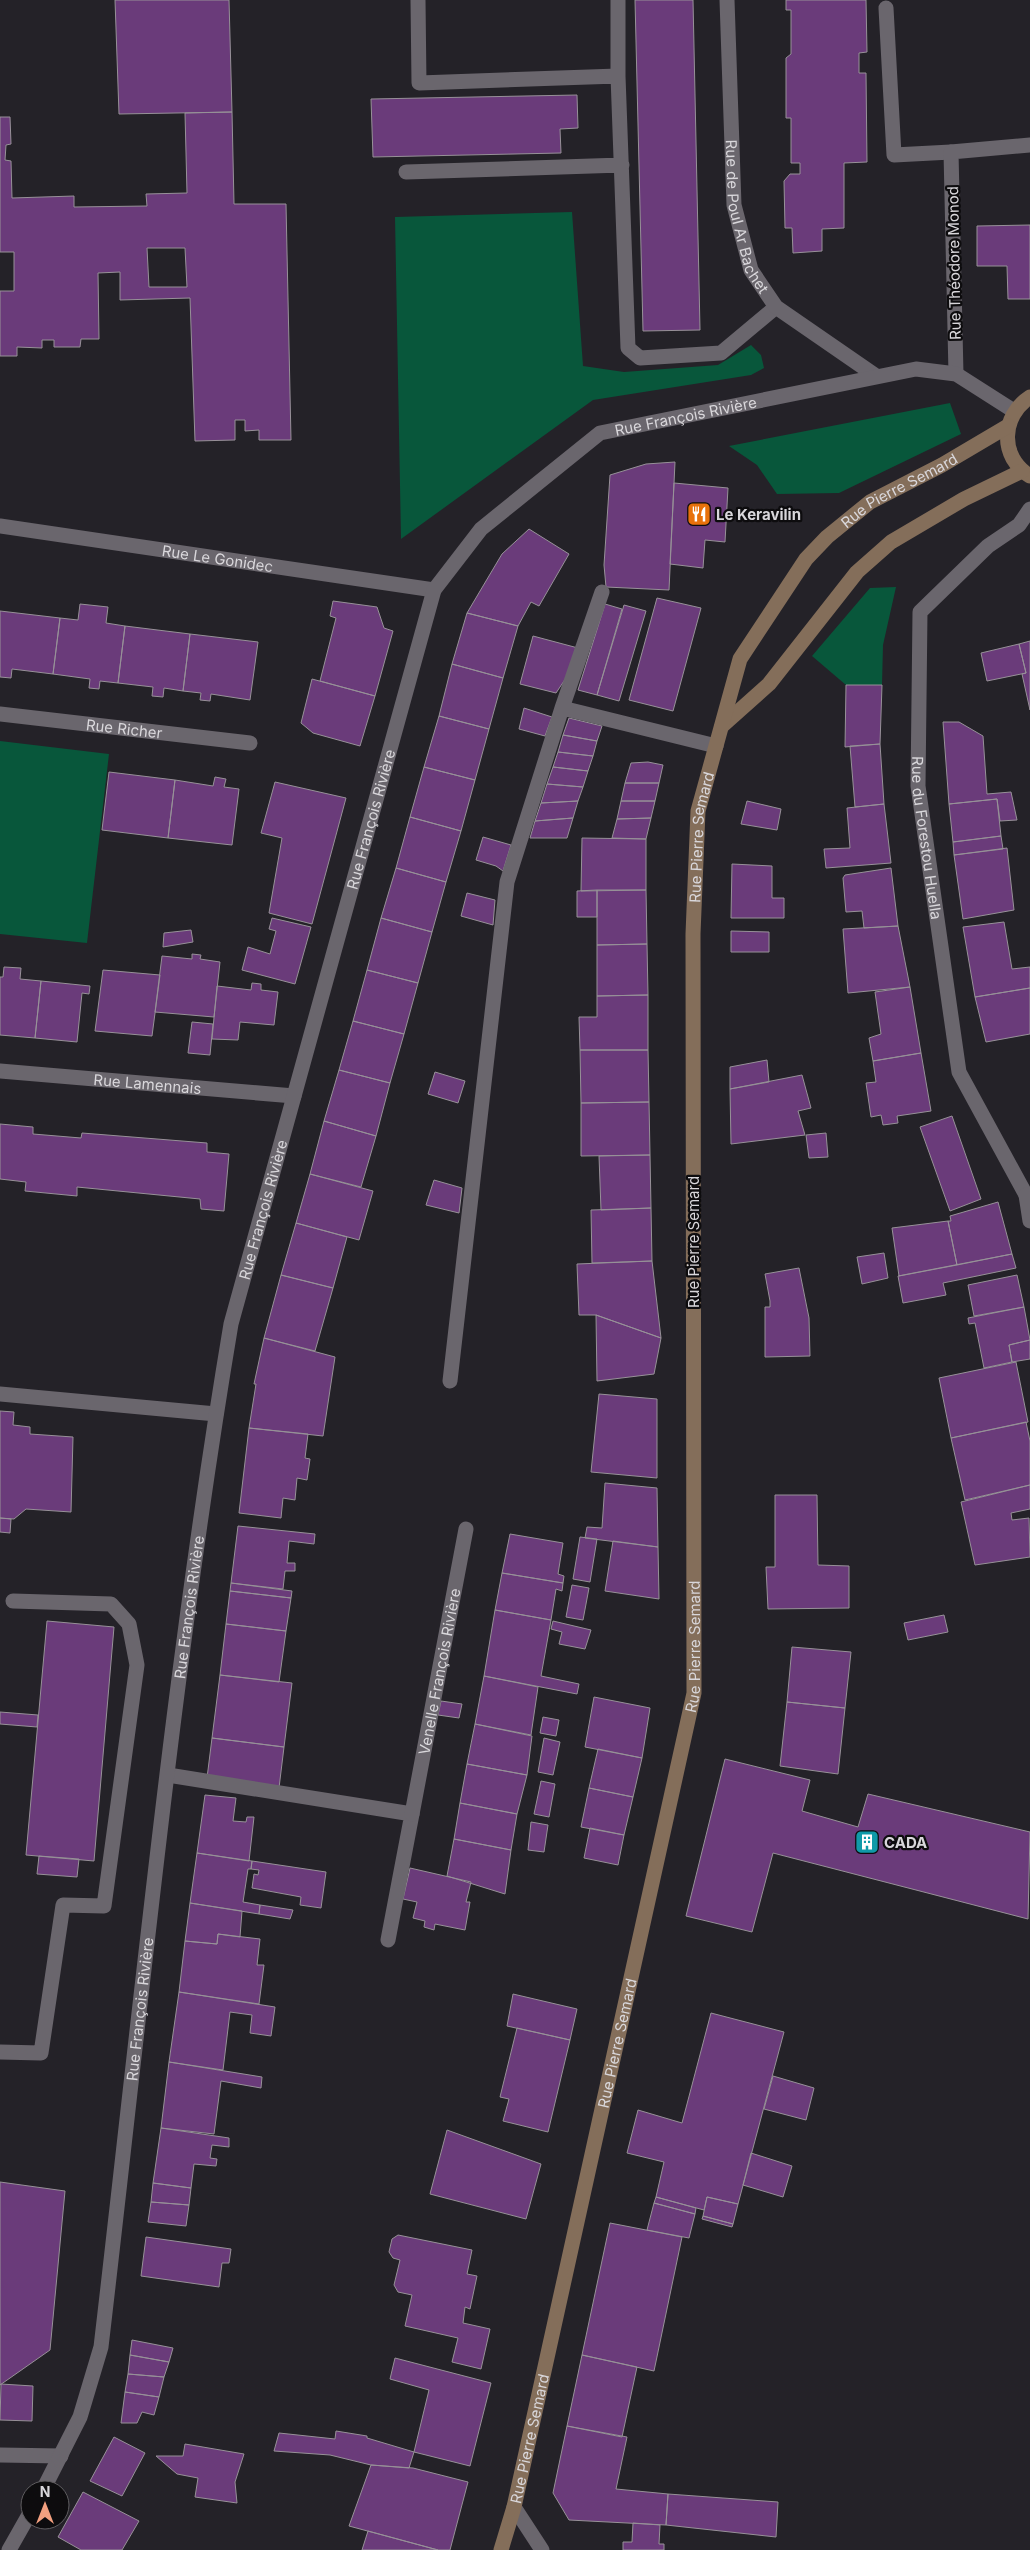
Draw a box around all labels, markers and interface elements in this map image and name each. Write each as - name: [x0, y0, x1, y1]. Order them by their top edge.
- street label: Rue de Poul Ar Bachet: [722, 139, 773, 297]
- street label: Rue Théodore Monod: [943, 186, 965, 340]
- street label: Rue François Rivière: [613, 392, 758, 439]
- street label: Rue Pierre Semard: [837, 449, 961, 532]
- restaurant icon: Le Keravilin: [686, 501, 712, 527]
- place label: Le Keravilin: [716, 505, 801, 524]
- street label: Rue Le Gonidec: [161, 541, 275, 576]
- street label: Rue Richer: [85, 715, 164, 742]
- street label: Rue François Rivière: [342, 747, 399, 891]
- street label: Rue du Forestou Huella: [908, 756, 947, 921]
- street label: Rue Pierre Semard: [685, 769, 718, 903]
- street label: Rue Lamennais: [93, 1069, 202, 1098]
- street label: Rue François Rivière: [234, 1137, 291, 1282]
- street label: Rue Pierre Semard: [684, 1176, 703, 1308]
- street label: Rue François Rivière: [170, 1534, 208, 1680]
- street label: Rue Pierre Semard: [680, 1580, 704, 1714]
- street label: Venelle François Rivière: [414, 1587, 464, 1756]
- building icon: CADA: [854, 1829, 880, 1855]
- place label: CADA: [884, 1833, 927, 1852]
- street label: Rue François Rivière: [122, 1936, 157, 2082]
- street label: Rue Pierre Semard: [593, 1976, 640, 2110]
- street label: Rue Pierre Semard: [506, 2372, 553, 2505]
- north arrow: [20, 2480, 70, 2530]
- text: N: [40, 2483, 50, 2500]

